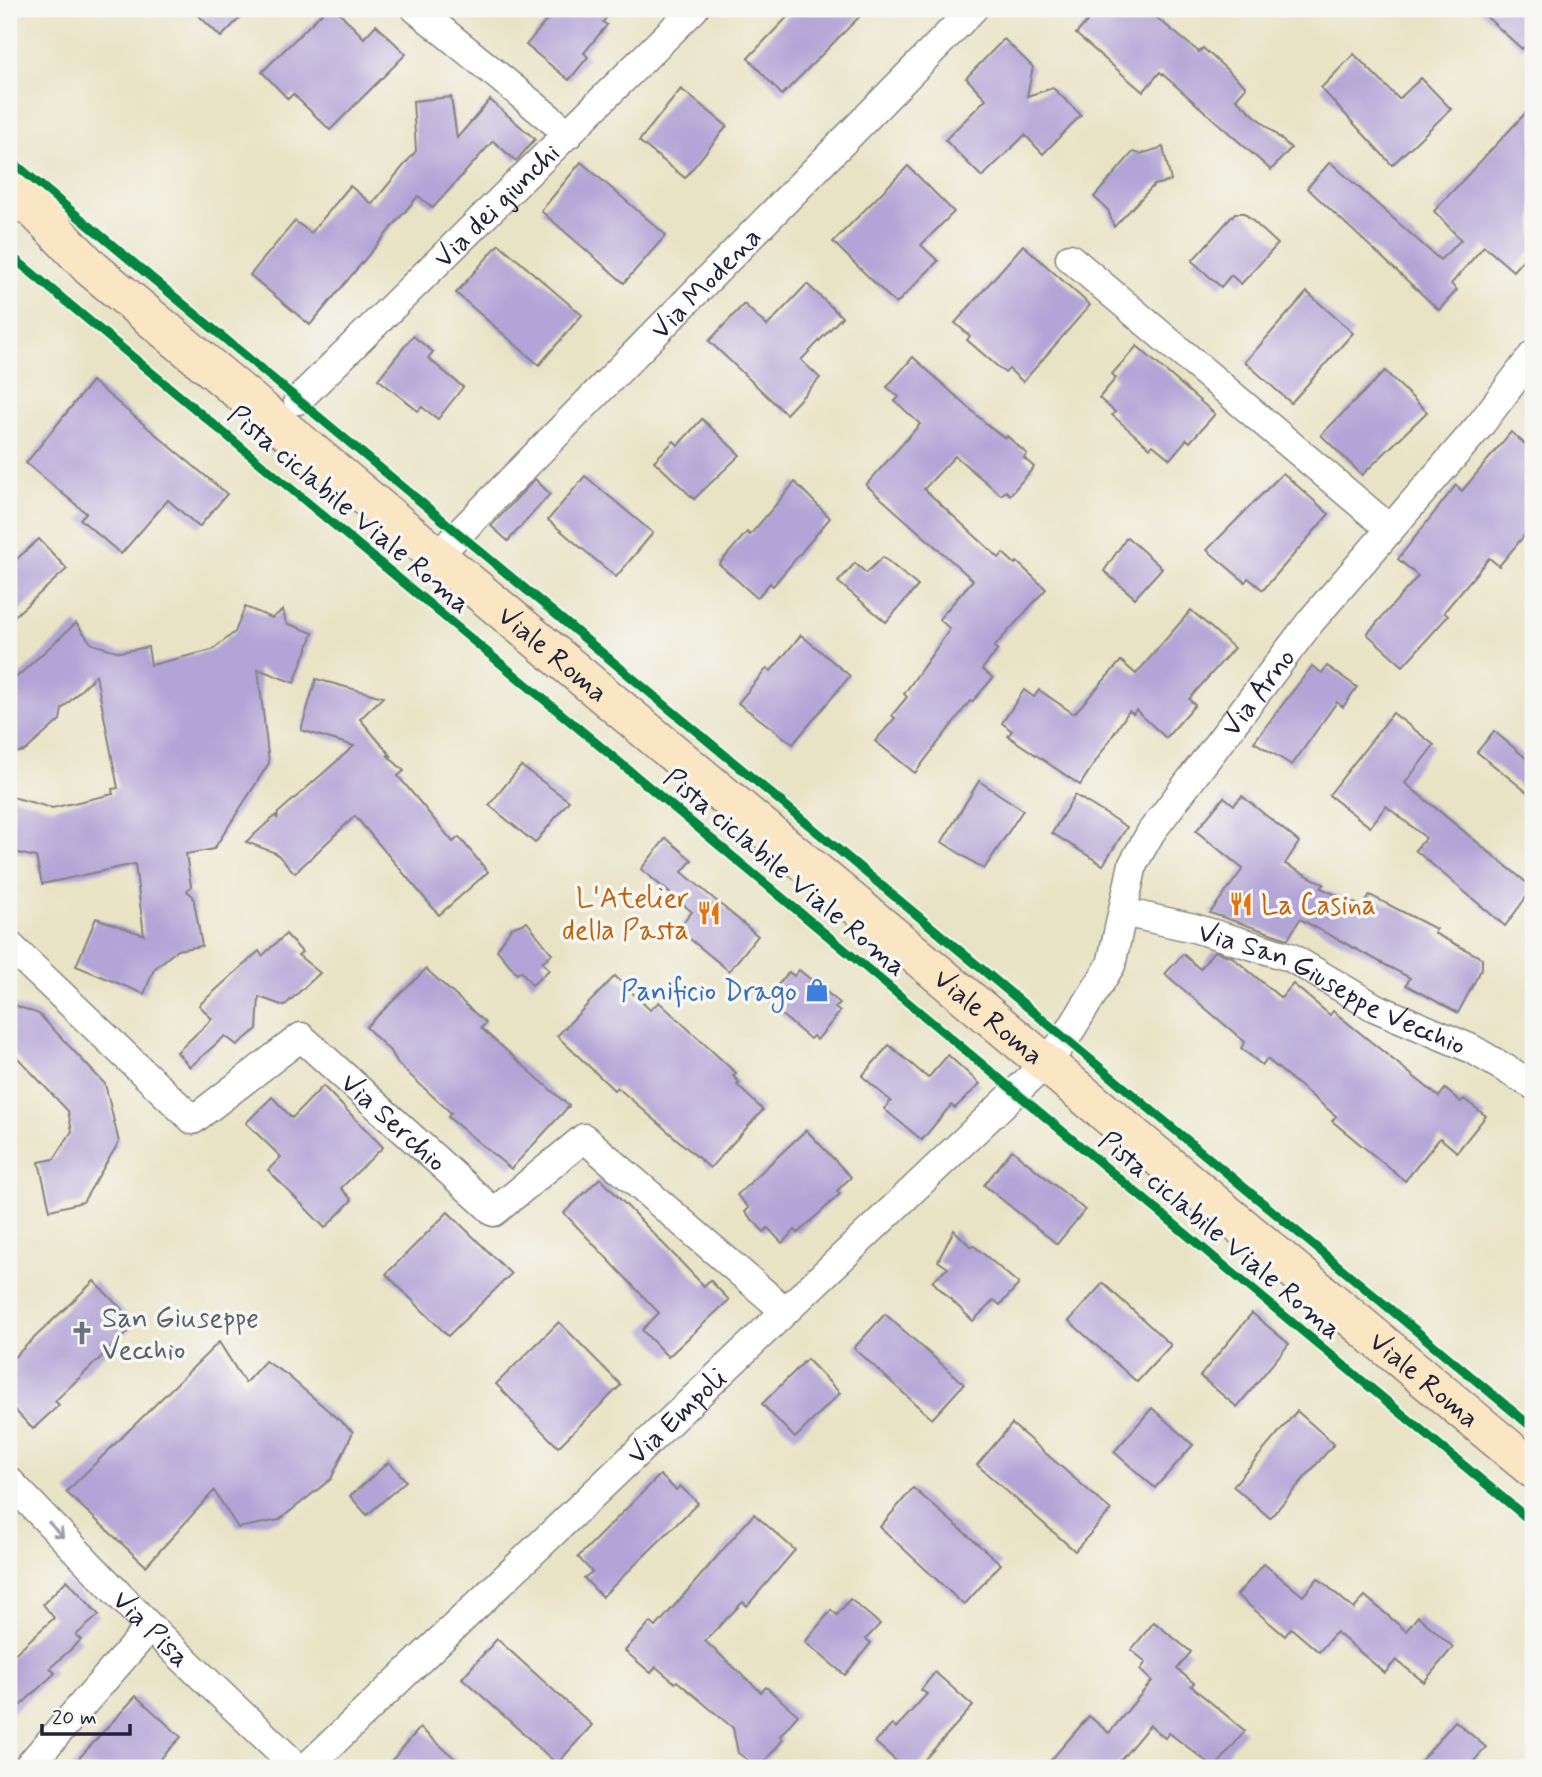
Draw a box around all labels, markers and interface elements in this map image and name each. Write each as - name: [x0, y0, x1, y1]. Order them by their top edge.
- street label: Via dei giunchi: [426, 136, 569, 277]
- street label: Via Modena: [643, 220, 770, 349]
- street label: Pista ciclabile Viale Roma: [219, 397, 478, 623]
- street label: Viale Roma: [489, 598, 615, 712]
- street label: Via Arno: [1214, 641, 1305, 745]
- street label: Pista ciclabile Viale Roma: [655, 760, 914, 986]
- place label: L'Atelier della Pasta: [562, 881, 689, 950]
- place label: La Casina: [1261, 888, 1376, 925]
- restaurant icon: La Casina: [1227, 890, 1255, 918]
- restaurant icon: L'Atelier della Pasta: [695, 899, 723, 927]
- street label: Via San Giuseppe Vecchio: [1193, 914, 1471, 1065]
- street label: Viale Roma: [925, 961, 1051, 1075]
- place label: Panificio Drago: [621, 974, 797, 1013]
- shop icon: Panificio Drago: [803, 976, 831, 1004]
- street label: Via Serchio: [332, 1066, 454, 1181]
- street label: Pista ciclabile Viale Roma: [1090, 1123, 1349, 1349]
- place label: San Giuseppe Vecchio: [102, 1301, 259, 1370]
- church icon: San Giuseppe Vecchio: [68, 1319, 96, 1347]
- street label: Viale Roma: [1360, 1324, 1486, 1438]
- street label: Via Empoli: [620, 1361, 736, 1474]
- one-way arrow: [48, 1522, 65, 1539]
- street label: Via Pisa: [103, 1583, 197, 1677]
- scale bar: [42, 1693, 130, 1737]
- text: 20 m: [52, 1704, 97, 1732]

